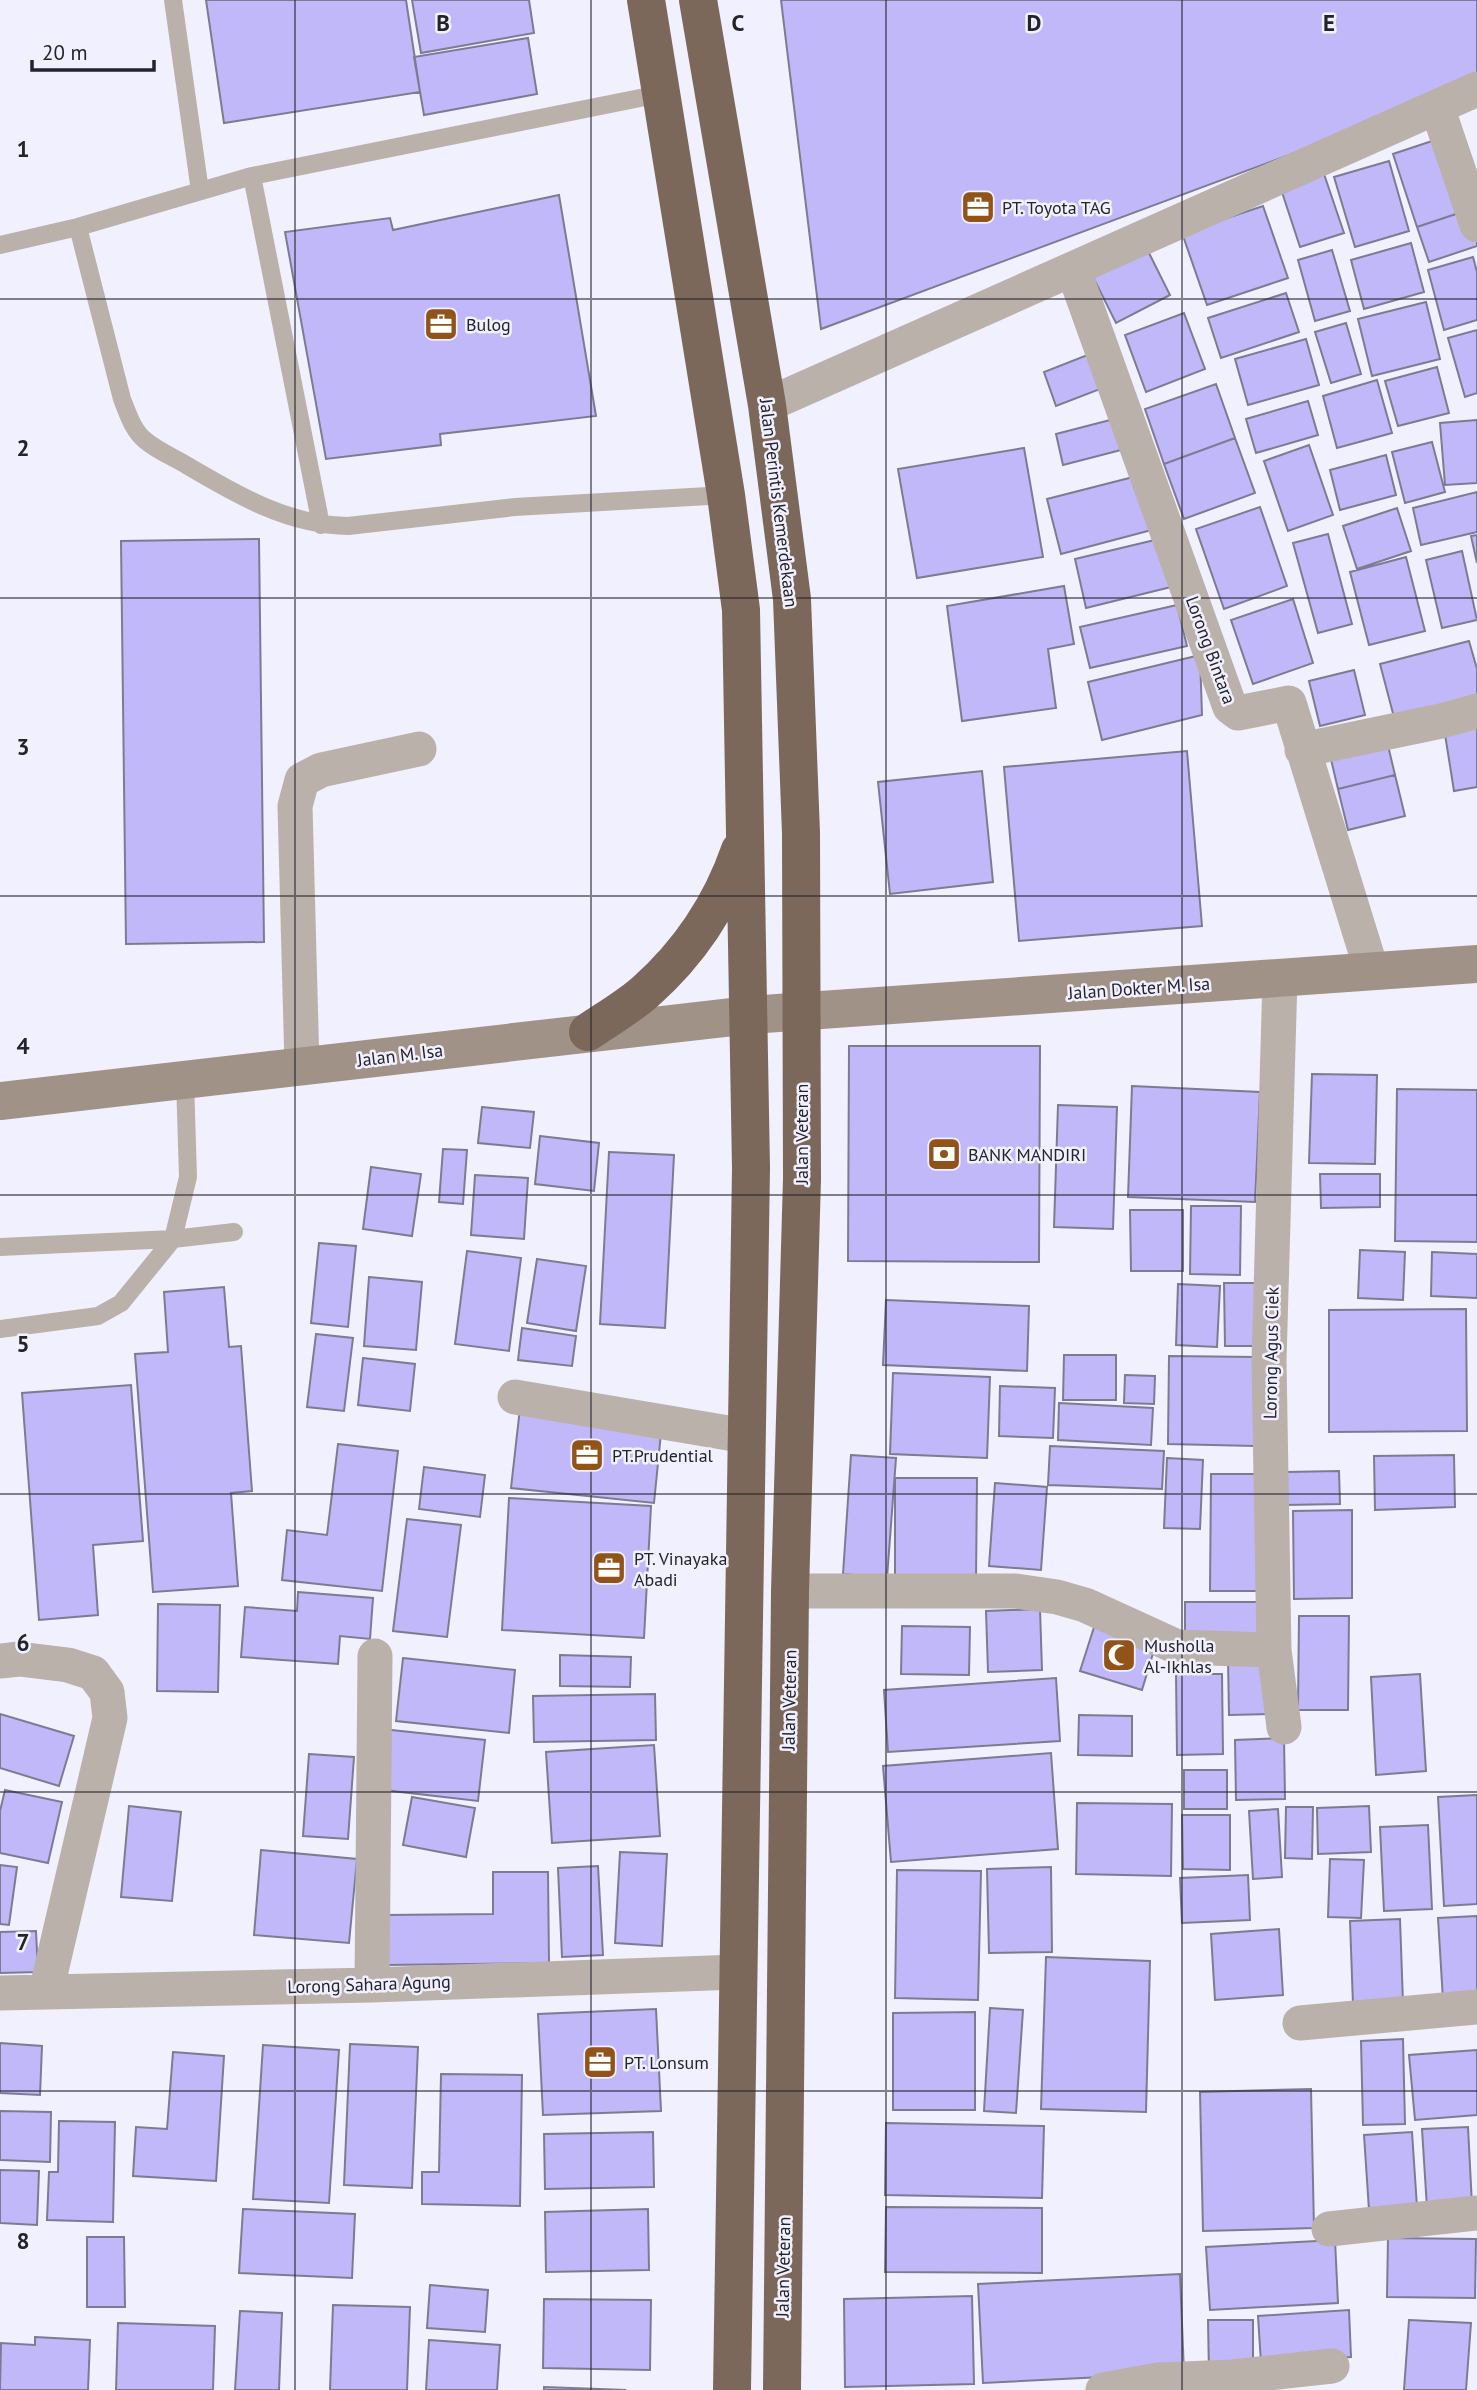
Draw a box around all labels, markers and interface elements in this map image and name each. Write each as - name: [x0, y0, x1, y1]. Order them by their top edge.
- text: B: [436, 8, 450, 37]
- text: C: [732, 8, 745, 37]
- text: D: [1027, 8, 1041, 37]
- text: E: [1323, 8, 1335, 37]
- scale bar: [32, 28, 154, 72]
- text: 20 m: [42, 39, 88, 66]
- text: 1: [16, 134, 30, 163]
- office icon: PT. Toyota TAG: [959, 188, 997, 226]
- place label: PT. Toyota TAG: [1002, 196, 1111, 219]
- office icon: Bulog: [422, 305, 460, 343]
- place label: Bulog: [466, 313, 511, 336]
- street label: Jalan Perintis Kemerdekaan: [755, 396, 803, 609]
- text: 2: [16, 433, 30, 462]
- street label: Lorong Bintara: [1181, 593, 1241, 707]
- text: 3: [16, 732, 30, 761]
- street label: Jalan Dokter M. Isa: [1066, 972, 1211, 1005]
- text: 4: [16, 1031, 30, 1060]
- street label: Jalan M. Isa: [355, 1038, 444, 1072]
- street label: Jalan Veteran: [790, 1084, 813, 1185]
- bank icon: BANK MANDIRI: [925, 1135, 963, 1173]
- place label: BANK MANDIRI: [968, 1143, 1086, 1166]
- street label: Lorong Agus Ciek: [1258, 1286, 1284, 1419]
- text: 5: [16, 1329, 30, 1358]
- office icon: PT.Prudential: [568, 1436, 606, 1474]
- place label: PT.Prudential: [612, 1444, 714, 1467]
- place label: PT. Vinayaka Abadi: [634, 1547, 727, 1591]
- office icon: PT. Vinayaka Abadi: [590, 1549, 628, 1587]
- text: 6: [16, 1628, 30, 1657]
- place label: Musholla Al-Ikhlas: [1144, 1634, 1214, 1678]
- mosque icon: Musholla Al-Ikhlas: [1100, 1636, 1138, 1674]
- street label: Jalan Veteran: [777, 1649, 801, 1752]
- text: 7: [16, 1927, 30, 1956]
- street label: Lorong Sahara Agung: [287, 1970, 451, 1998]
- office icon: PT. Lonsum: [581, 2043, 619, 2081]
- place label: PT. Lonsum: [624, 2051, 709, 2074]
- street label: Jalan Veteran: [771, 2216, 795, 2319]
- text: 8: [16, 2226, 30, 2255]

